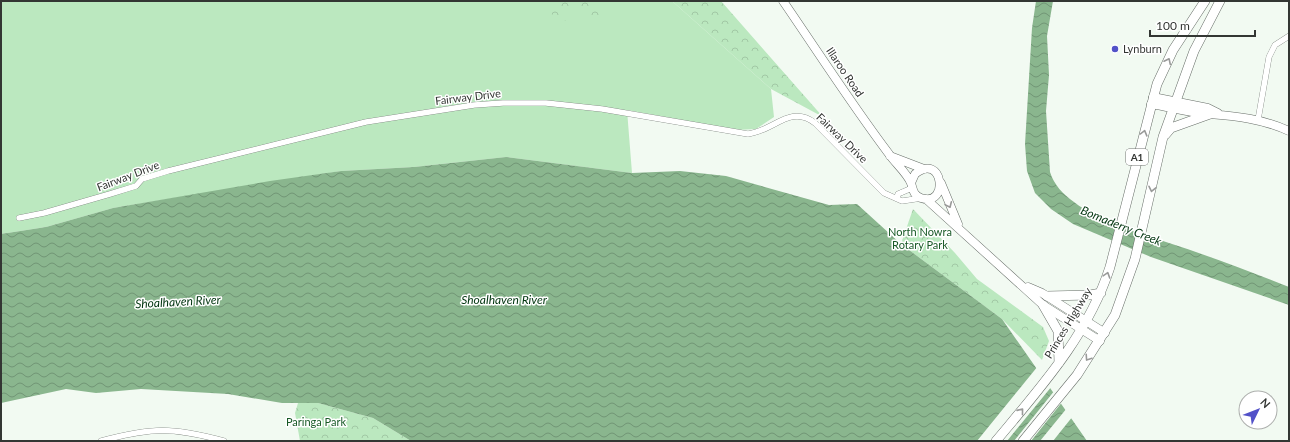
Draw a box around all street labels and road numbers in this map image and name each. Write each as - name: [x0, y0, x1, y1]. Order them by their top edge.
- street label: Illaroo Road: [824, 44, 867, 99]
- street label: Fairway Drive: [434, 86, 502, 107]
- street label: Fairway Drive: [814, 110, 871, 165]
- road number: A1: [1126, 149, 1148, 165]
- street label: Fairway Drive: [95, 158, 161, 193]
- street label: Princes Highway: [1041, 285, 1094, 360]

